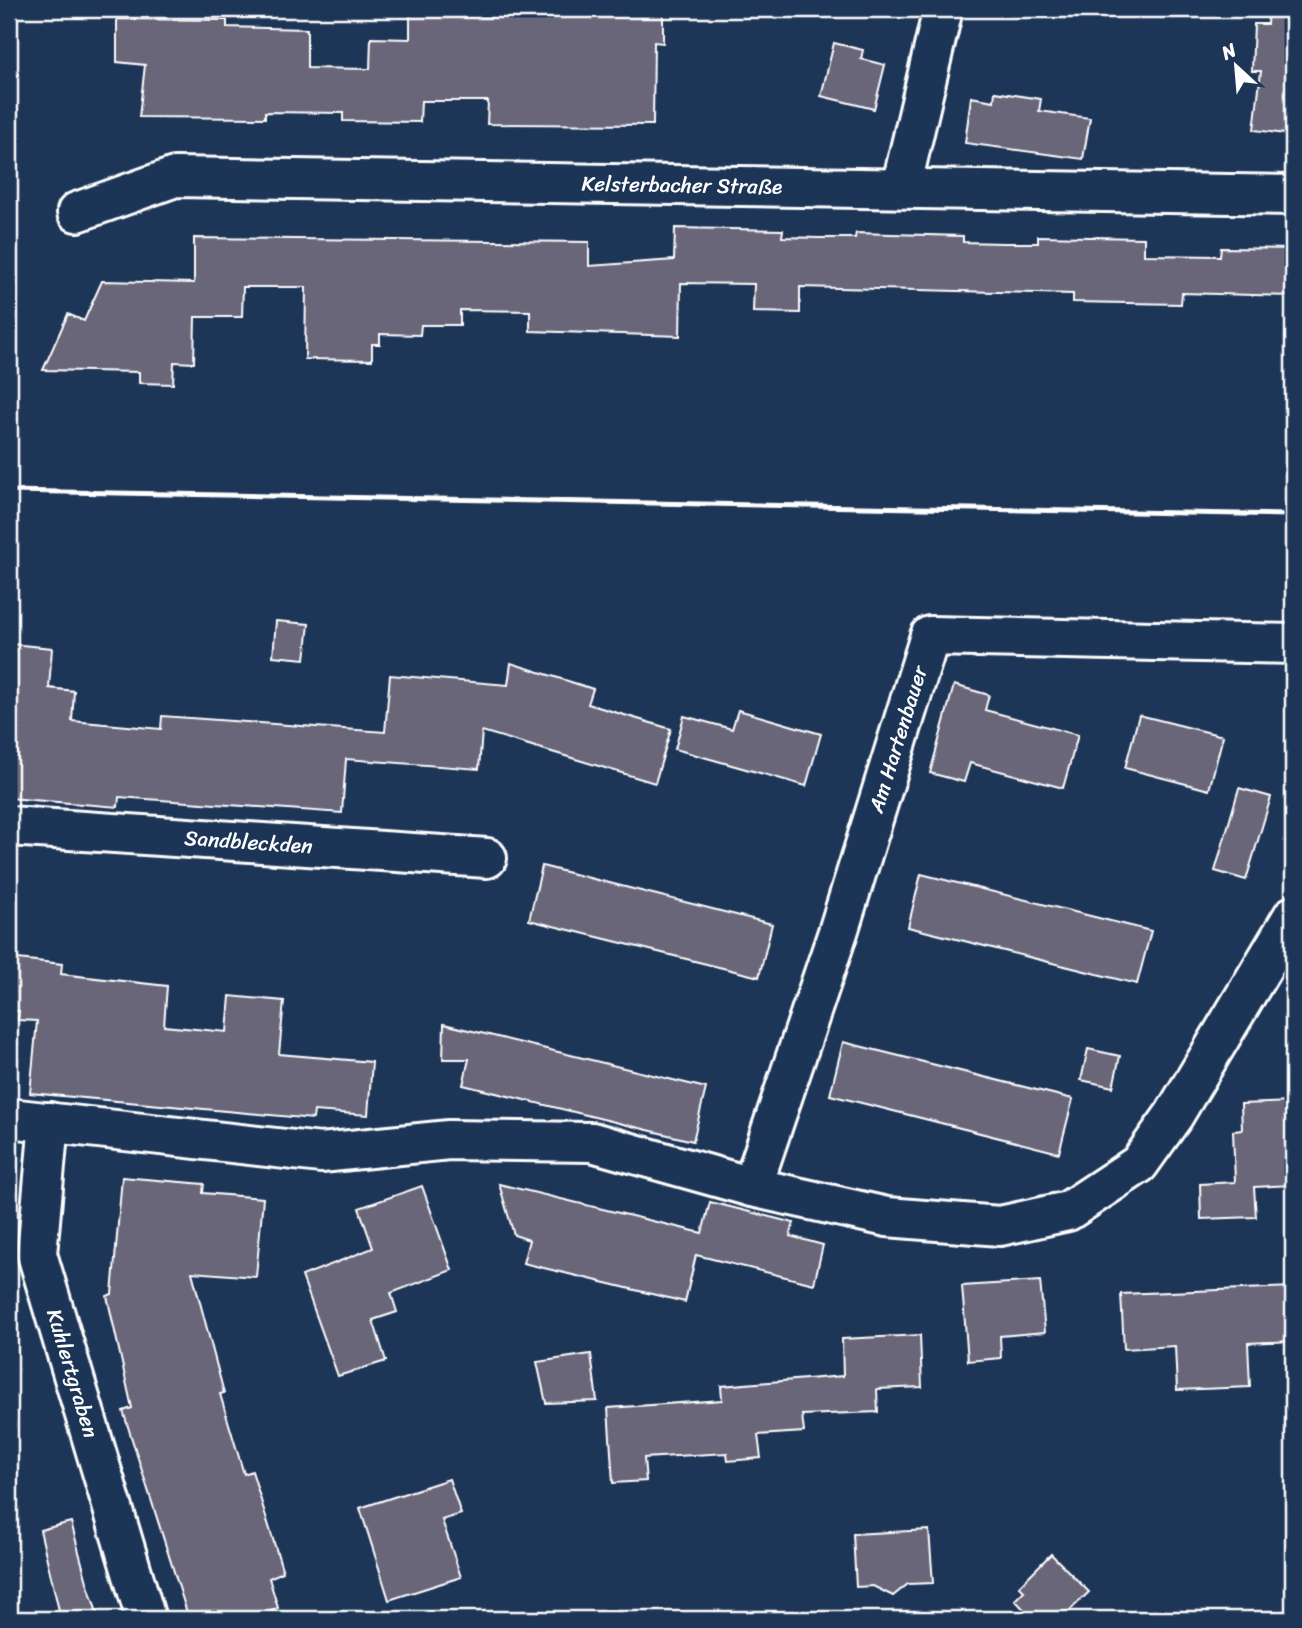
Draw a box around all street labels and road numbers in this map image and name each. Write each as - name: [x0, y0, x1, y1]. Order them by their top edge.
- street label: Kelsterbacher Straße: [581, 165, 783, 206]
- street label: Am Hartenbauer: [857, 659, 939, 819]
- street label: Sandbleckden: [183, 819, 314, 865]
- street label: Kuhlertgraben: [35, 1304, 110, 1442]

